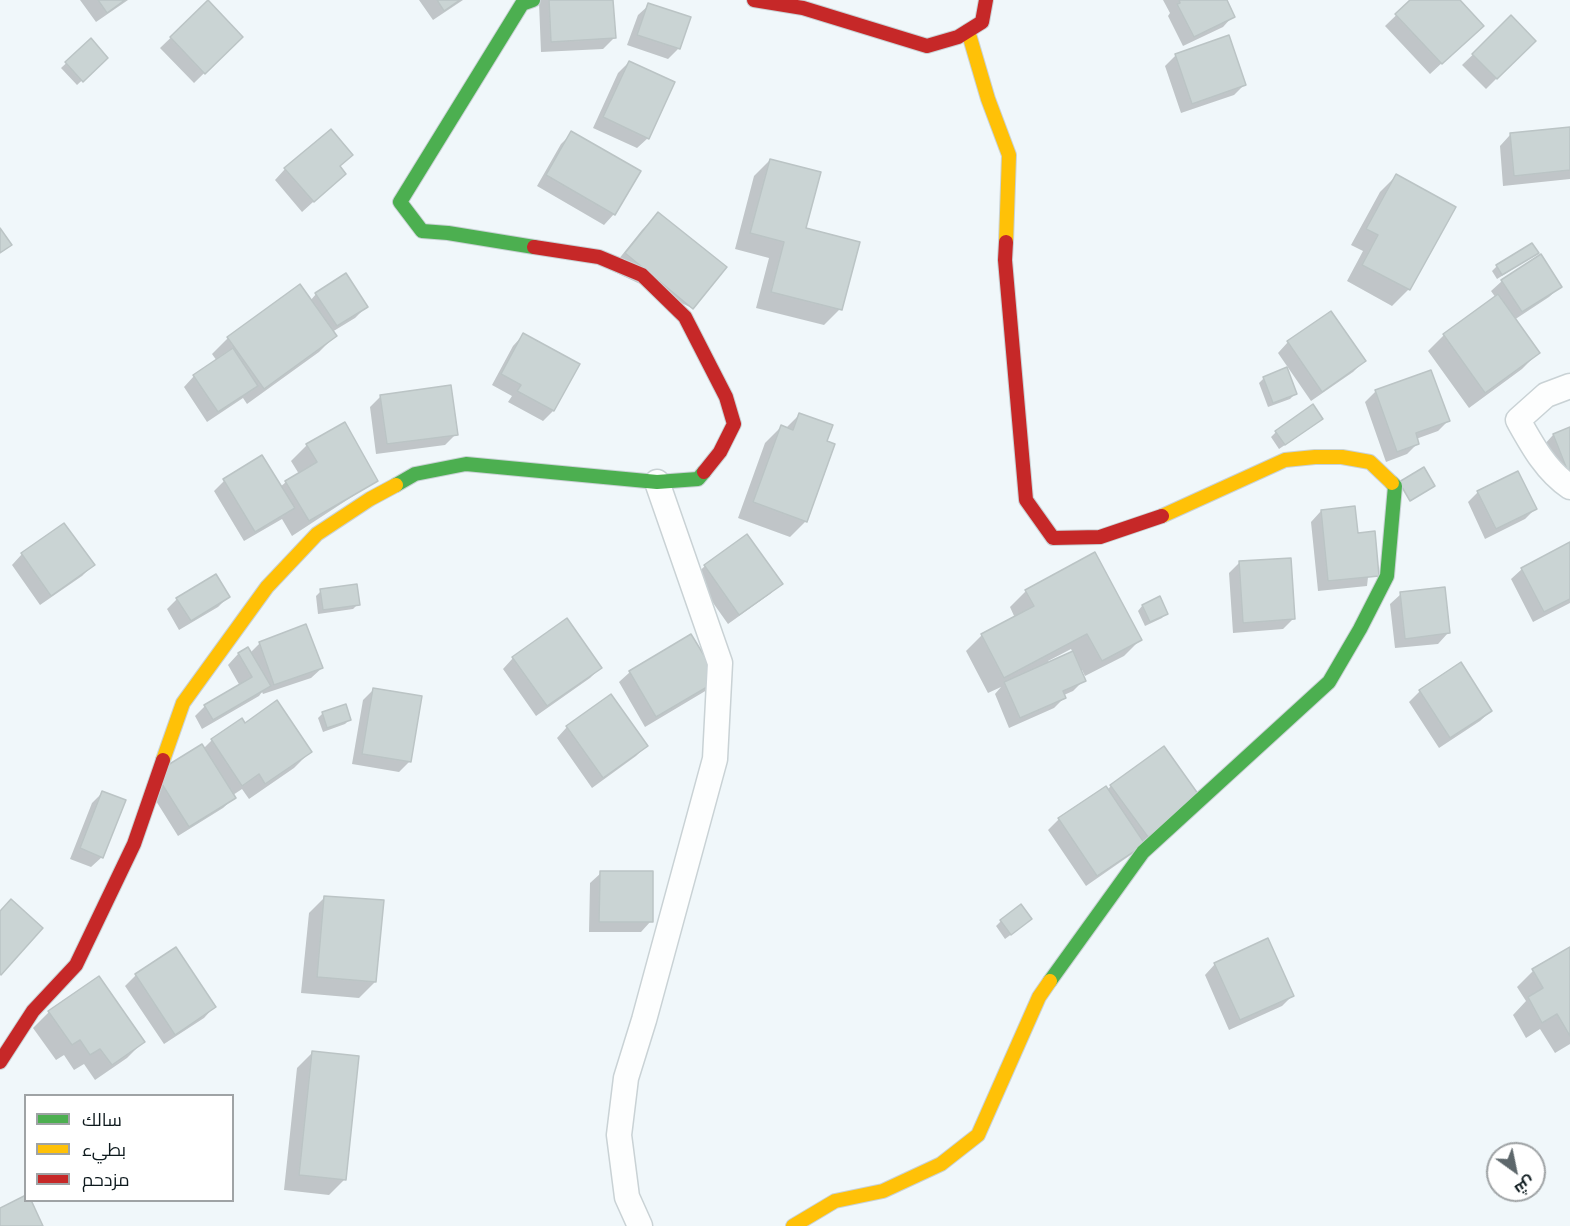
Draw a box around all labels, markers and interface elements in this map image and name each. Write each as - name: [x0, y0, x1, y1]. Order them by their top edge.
- legend: [24, 1094, 234, 1202]
- text: سالك: [82, 1110, 122, 1130]
- text: بطيء: [82, 1140, 126, 1160]
- north arrow: [1486, 1142, 1546, 1202]
- text: مزدحم: [82, 1170, 130, 1190]
- text: ش: [1512, 1173, 1538, 1199]

